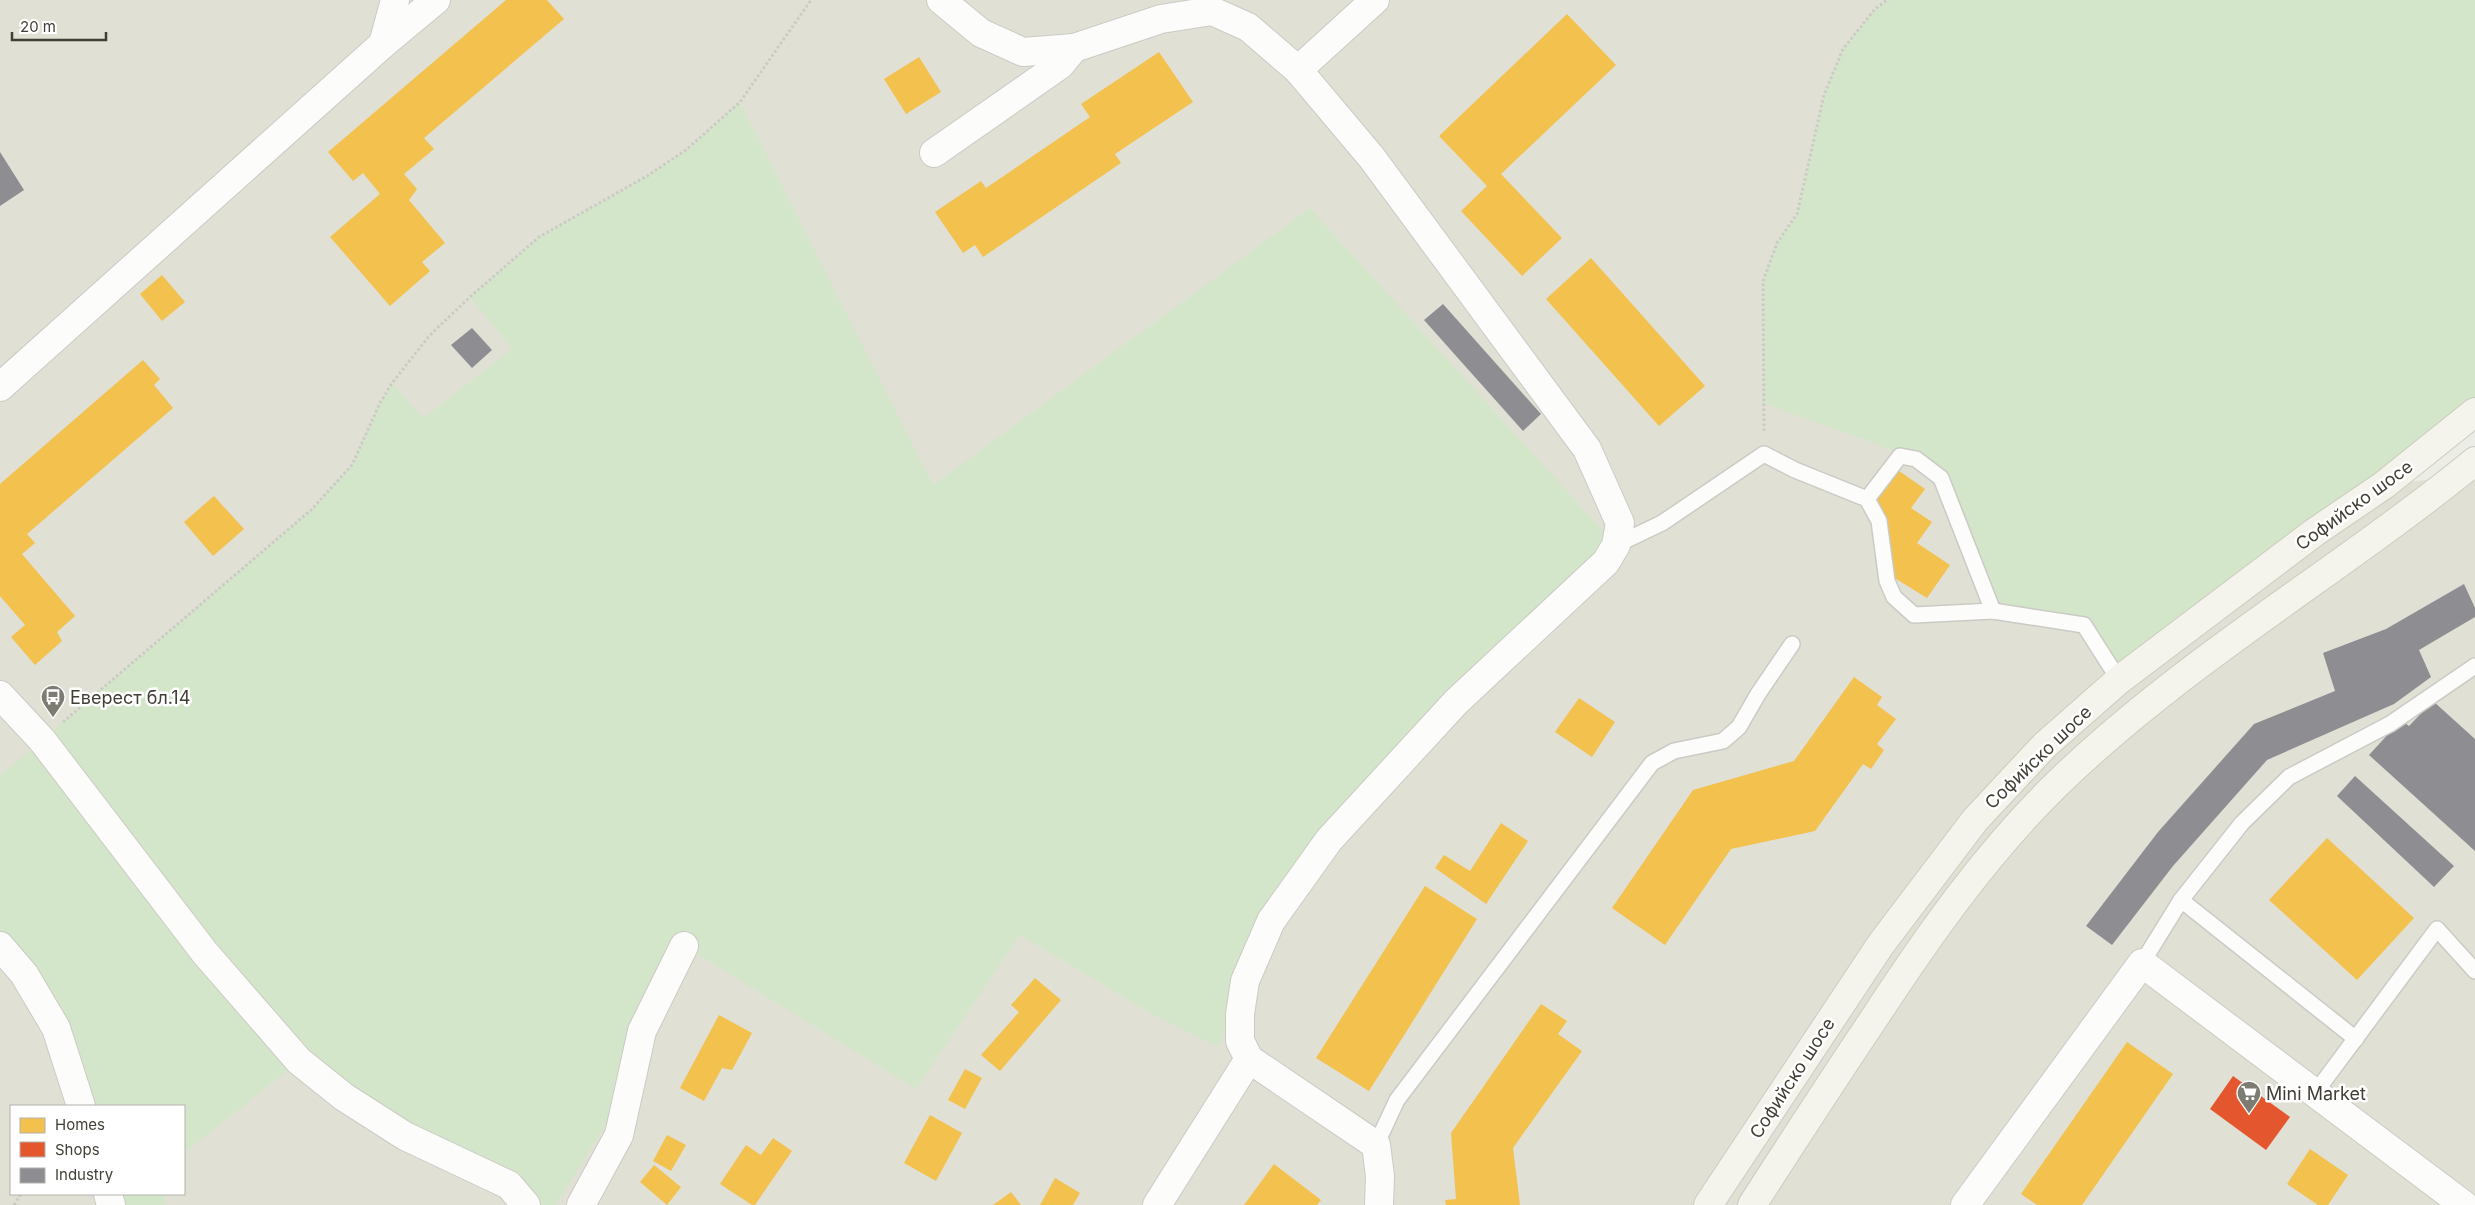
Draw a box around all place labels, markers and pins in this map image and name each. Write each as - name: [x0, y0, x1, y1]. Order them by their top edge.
- bus stop icon: Еверест бл.14: [40, 684, 66, 718]
- place label: Еверест бл.14: [70, 687, 190, 708]
- supermarket icon: Mini Market: [2236, 1080, 2262, 1114]
- place label: Mini Market: [2266, 1083, 2366, 1104]

